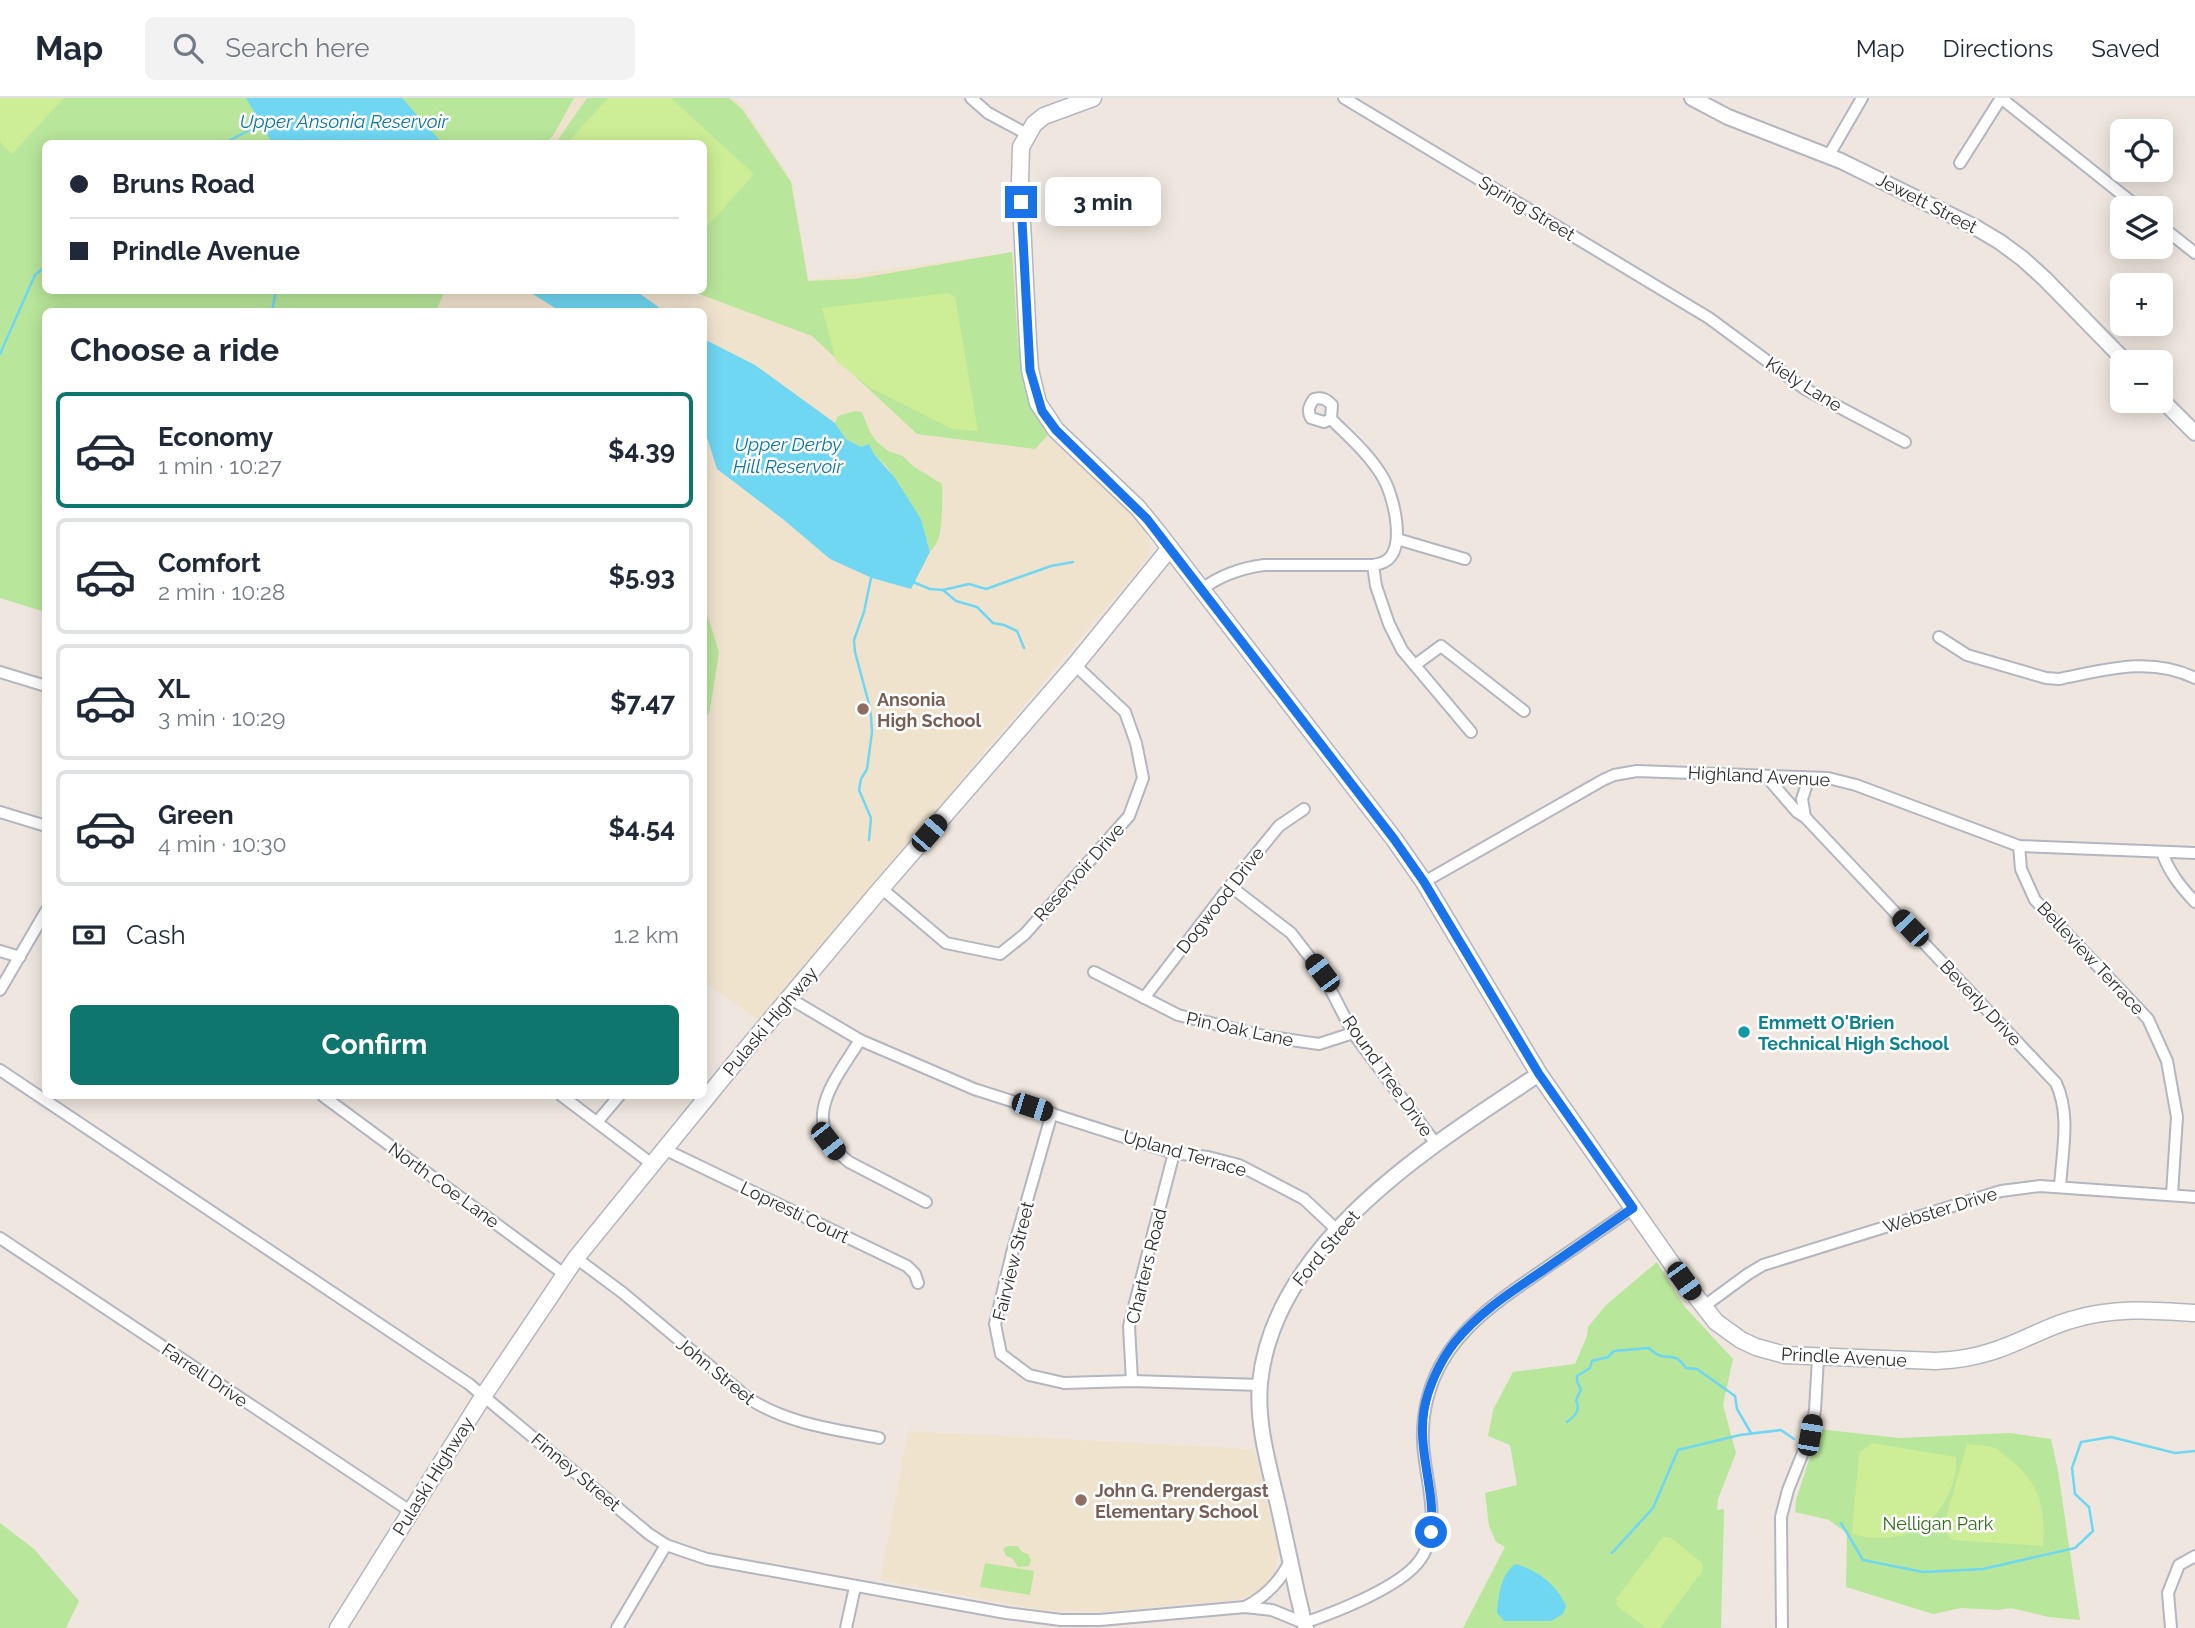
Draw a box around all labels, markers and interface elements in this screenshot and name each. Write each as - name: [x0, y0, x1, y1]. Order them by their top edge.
- search box: [145, 17, 635, 80]
- text: Map: [35, 29, 103, 68]
- icon: search: [169, 29, 207, 67]
- text: Search here: [225, 33, 370, 63]
- text: Map: [1856, 34, 1905, 63]
- text: Directions: [1943, 34, 2053, 63]
- text: Saved: [2091, 34, 2160, 63]
- water label: Upper Ansonia Reservoir: [240, 110, 450, 132]
- map controls: [2110, 119, 2173, 413]
- button: locate: [2110, 119, 2173, 182]
- text: Bruns Road: [112, 169, 255, 199]
- street label: Jewett Street: [1873, 169, 1981, 237]
- street label: Spring Street: [1475, 171, 1579, 245]
- callout: 3 min: [1046, 178, 1161, 226]
- route end: [1005, 186, 1037, 218]
- text: 3 min: [1073, 188, 1133, 215]
- button: layers: [2110, 196, 2173, 259]
- text: Prindle Avenue: [112, 236, 300, 266]
- button: +: [2110, 273, 2173, 336]
- text: Choose a ride: [70, 331, 279, 368]
- button: −: [2110, 350, 2173, 413]
- street label: Kiely Lane: [1762, 352, 1846, 416]
- icon: car: [74, 419, 137, 482]
- text: Economy: [158, 422, 273, 452]
- water label: Upper Derby Hill Reservoir: [733, 433, 844, 477]
- text: $4.39: [608, 435, 675, 465]
- text: 1 min · 10:27: [158, 452, 282, 479]
- icon: car: [74, 545, 137, 608]
- text: Comfort: [158, 548, 261, 578]
- text: $5.93: [608, 561, 675, 591]
- text: 2 min · 10:28: [158, 578, 285, 605]
- icon: car: [74, 671, 137, 734]
- text: XL: [158, 674, 190, 704]
- text: $7.47: [610, 687, 675, 717]
- place label: Ansonia High School: [877, 689, 981, 731]
- marker: Ansonia High School: [855, 701, 871, 717]
- text: 3 min · 10:29: [158, 704, 286, 731]
- street label: Highland Avenue: [1687, 762, 1831, 790]
- icon: car: [74, 797, 137, 860]
- text: Green: [158, 800, 234, 830]
- car: [908, 810, 951, 856]
- text: $4.54: [609, 813, 675, 843]
- street label: Reservoir Drive: [1029, 818, 1129, 925]
- text: 4 min · 10:30: [158, 830, 287, 857]
- street label: Dogwood Drive: [1172, 842, 1268, 957]
- street label: Belleview Terrace: [2033, 897, 2149, 1019]
- car: [1888, 906, 1933, 950]
- icon: cash: [70, 916, 108, 954]
- text: Cash: [126, 920, 186, 950]
- text: 1.2 km: [614, 921, 679, 948]
- car: [1301, 950, 1344, 996]
- street label: Beverly Drive: [1936, 956, 2026, 1051]
- street label: Pulaski Highway: [718, 962, 822, 1080]
- button: Confirm: [70, 1005, 679, 1085]
- street label: Pin Oak Lane: [1185, 1007, 1296, 1051]
- street label: Round Tree Drive: [1338, 1012, 1438, 1141]
- place label: Emmett O'Brien Technical High School: [1758, 1012, 1949, 1054]
- marker: Emmett O'Brien Technical High School: [1736, 1024, 1752, 1040]
- car: [1009, 1091, 1056, 1123]
- car: [807, 1118, 850, 1164]
- street label: Upland Terrace: [1121, 1125, 1250, 1181]
- street label: North Coe Lane: [385, 1138, 504, 1232]
- street label: Lopresti Court: [737, 1177, 853, 1247]
- street label: Webster Drive: [1881, 1183, 2000, 1237]
- street label: Fairview Street: [988, 1199, 1038, 1323]
- street label: Charters Road: [1122, 1206, 1170, 1326]
- street label: Ford Street: [1288, 1206, 1364, 1290]
- car: [1664, 1258, 1705, 1304]
- street label: John Street: [673, 1333, 759, 1409]
- street label: Farrell Drive: [158, 1339, 252, 1412]
- street label: Prindle Avenue: [1781, 1343, 1908, 1371]
- car: [1797, 1412, 1824, 1458]
- street label: Pulaski Highway: [388, 1413, 478, 1539]
- street label: Finney Street: [527, 1429, 625, 1515]
- place label: John G. Prendergast Elementary School: [1095, 1480, 1269, 1522]
- marker: John G. Prendergast Elementary School: [1073, 1492, 1089, 1508]
- park label: Nelligan Park: [1883, 1513, 1994, 1534]
- route start: [1415, 1516, 1447, 1548]

